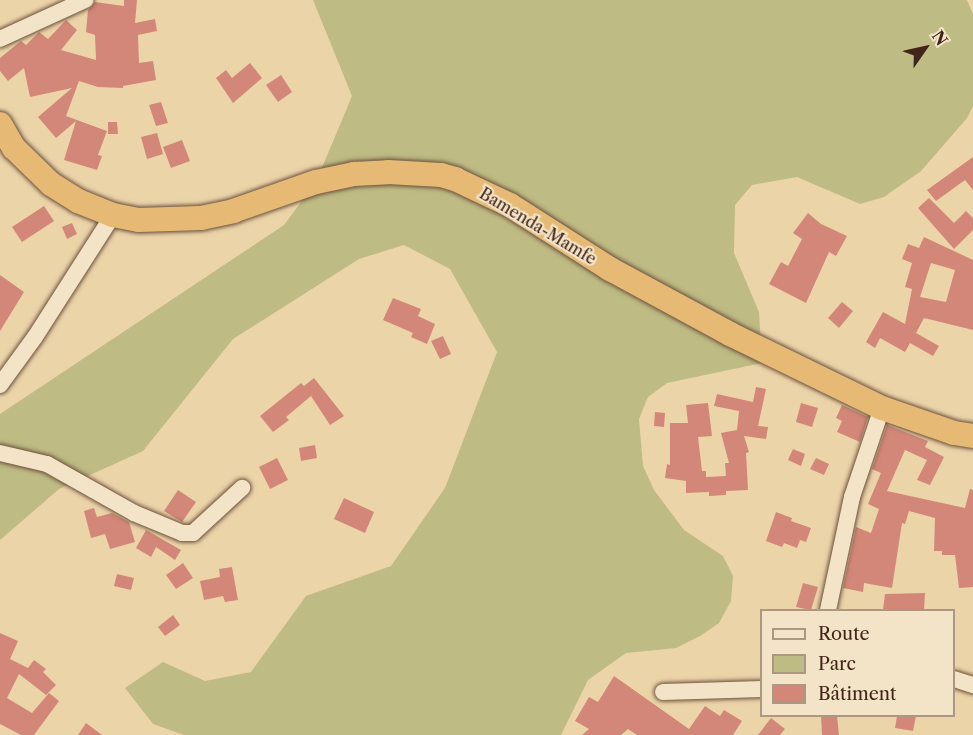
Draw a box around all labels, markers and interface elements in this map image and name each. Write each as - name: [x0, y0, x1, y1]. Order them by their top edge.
- north arrow: [895, 18, 955, 78]
- text: N: [928, 27, 952, 49]
- street label: Bamenda-Mamfe: [476, 184, 600, 268]
- legend: [760, 609, 955, 717]
- text: Route: [818, 623, 870, 645]
- text: Parc: [818, 653, 856, 675]
- text: Bâtiment: [818, 683, 896, 705]

